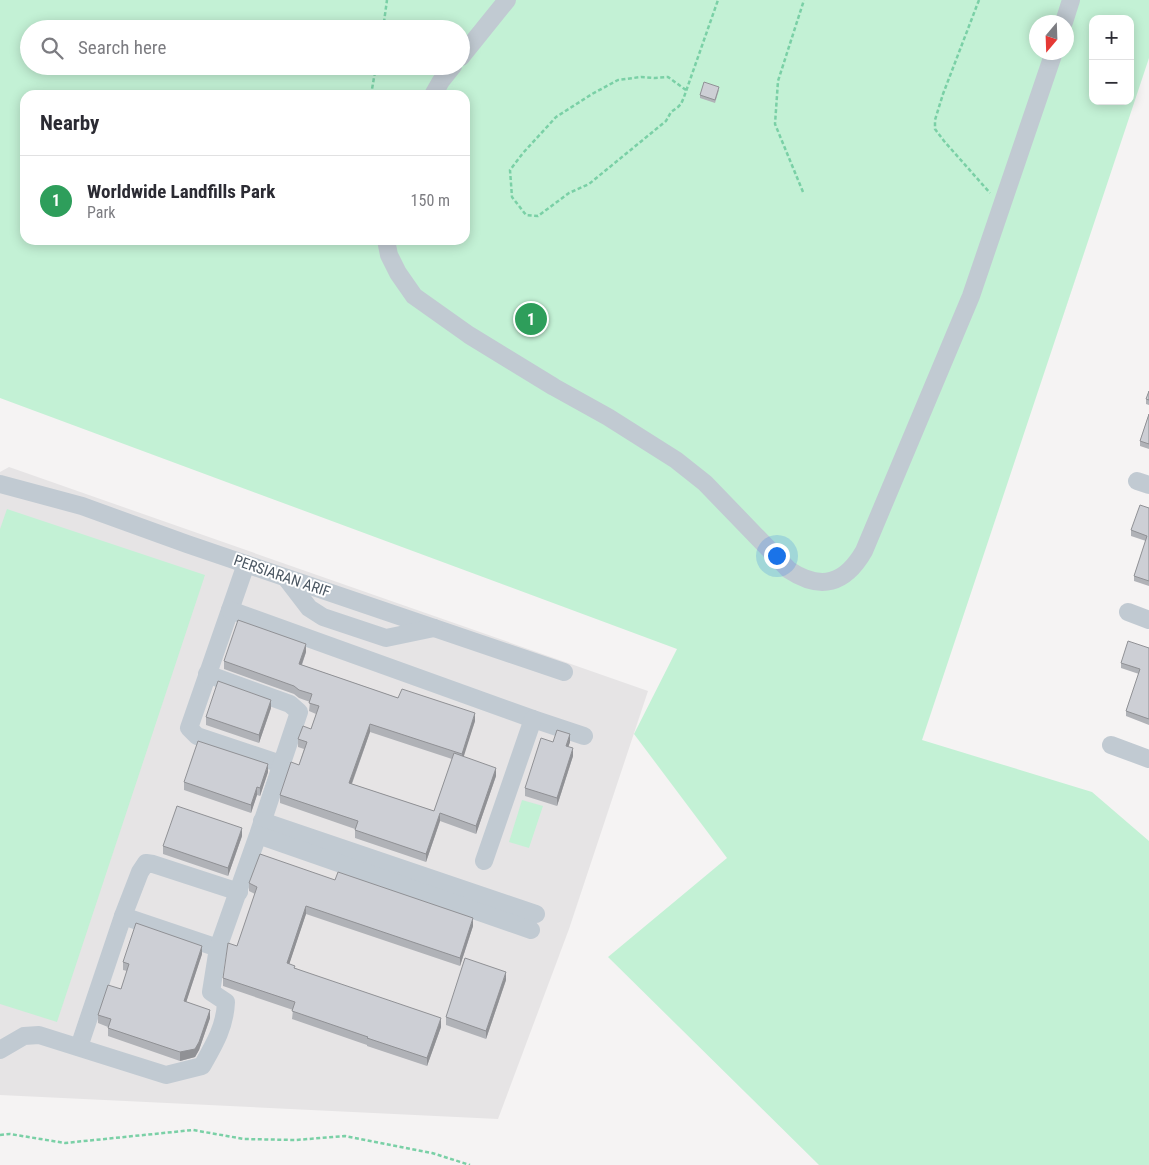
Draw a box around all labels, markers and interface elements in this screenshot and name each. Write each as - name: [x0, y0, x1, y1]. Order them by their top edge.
- north arrow: [1029, 15, 1074, 60]
- map controls: [1089, 15, 1134, 105]
- button: +: [1089, 15, 1134, 60]
- search box: [20, 20, 470, 75]
- icon: search: [38, 34, 66, 62]
- text: Search here: [78, 36, 166, 59]
- button: −: [1089, 60, 1134, 105]
- text: Nearby: [40, 111, 99, 135]
- text: Worldwide Landfills Park: [87, 180, 275, 203]
- text: 1: [52, 191, 60, 210]
- text: 150 m: [411, 191, 450, 210]
- text: Park: [87, 203, 116, 222]
- pin: 1: [515, 300, 547, 338]
- your location: [764, 543, 790, 569]
- street label: PERSIARAN ARIF: [231, 551, 333, 601]

